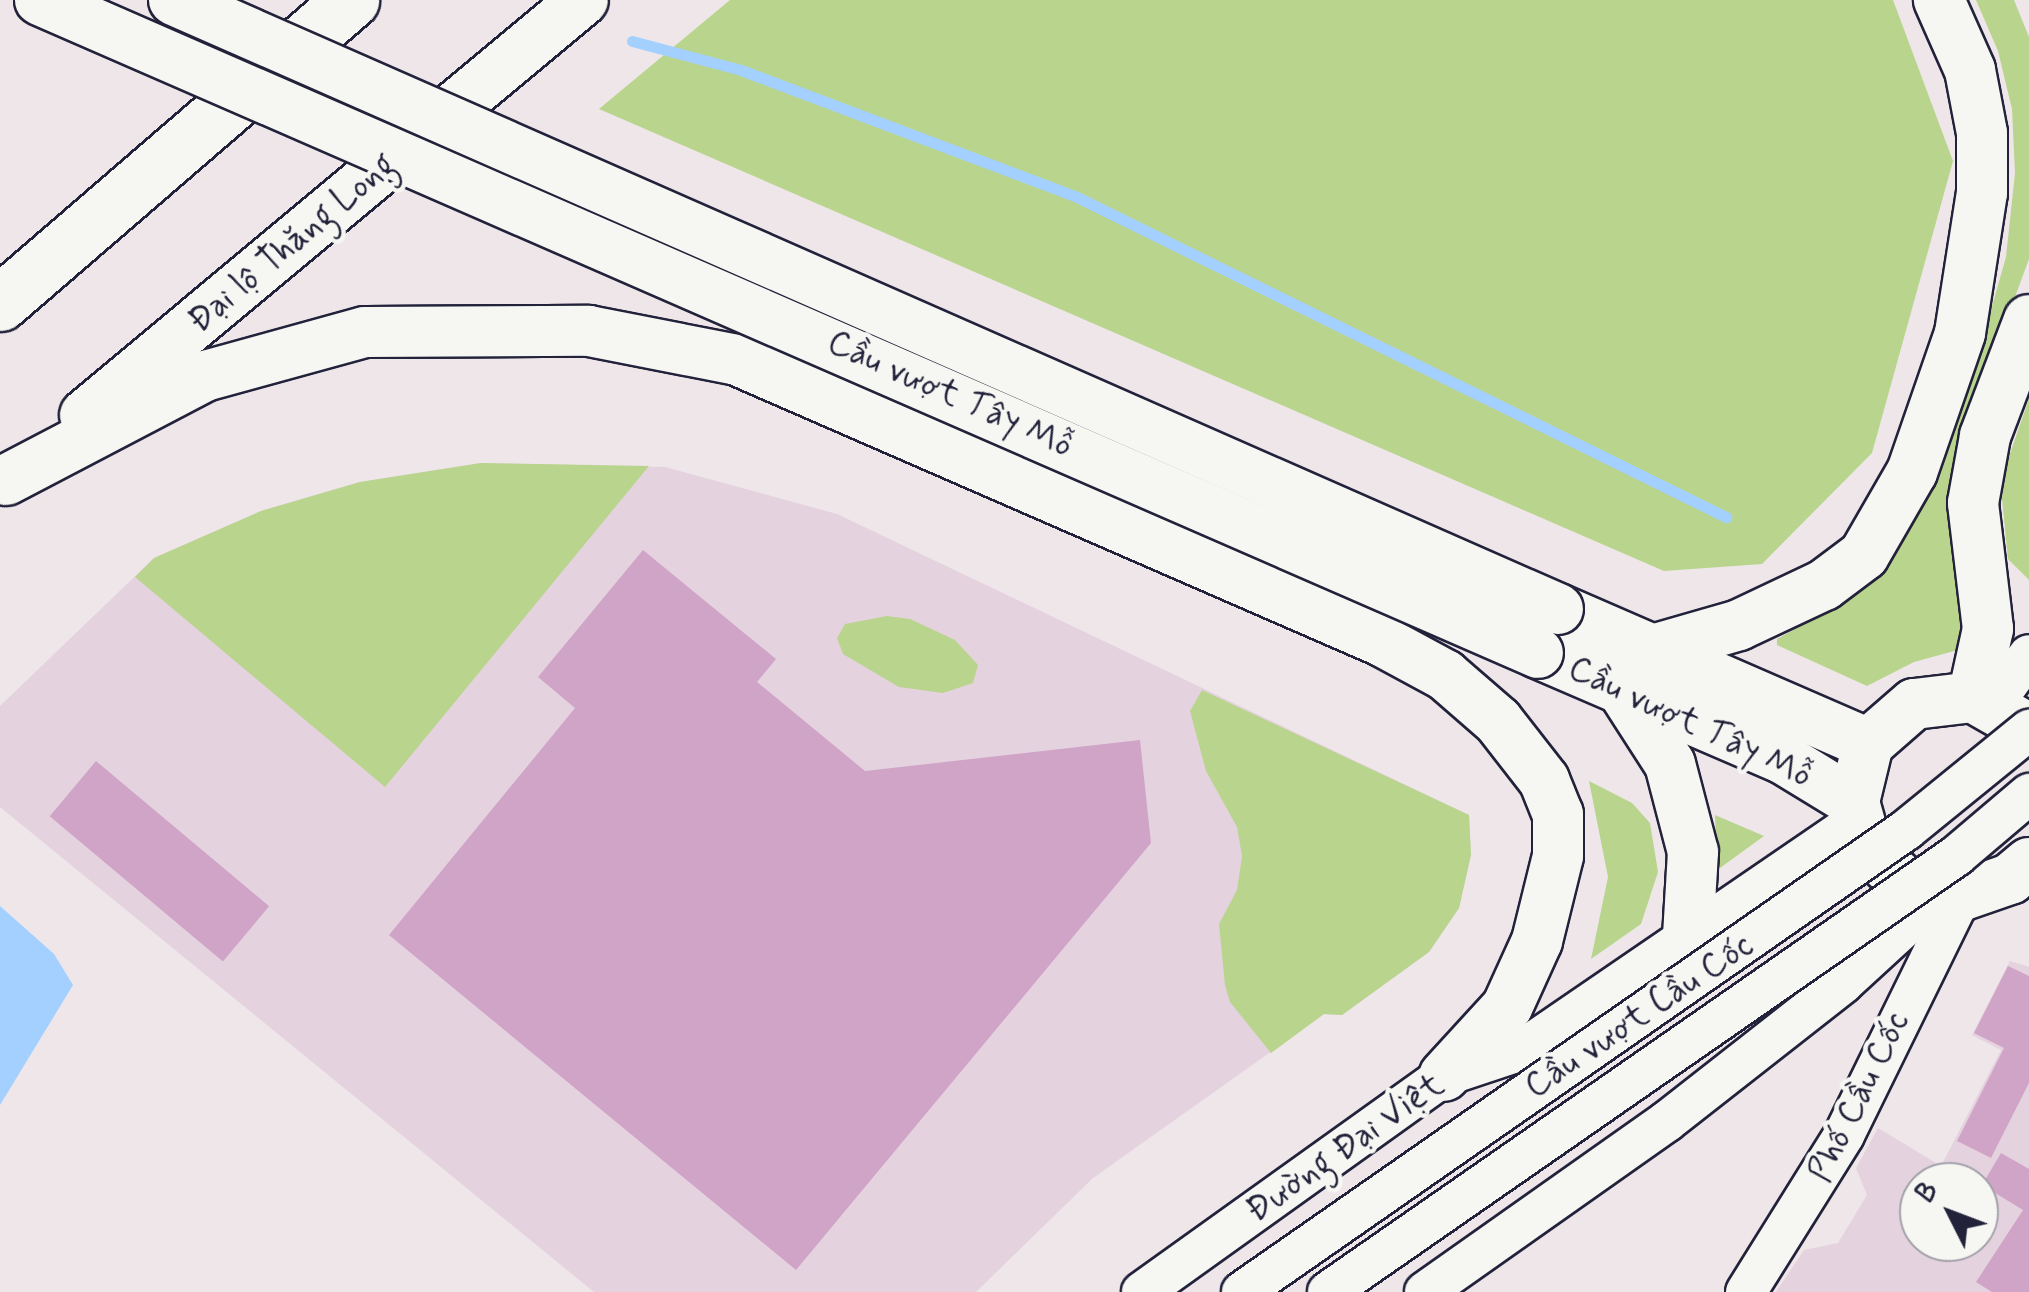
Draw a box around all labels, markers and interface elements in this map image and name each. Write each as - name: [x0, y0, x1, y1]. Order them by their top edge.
- street label: Đại lộ Thăng Long: [178, 143, 406, 343]
- street label: Cầu vượt Tây Mỗ: [823, 322, 1077, 466]
- street label: Cầu vượt Tây Mỗ: [1564, 648, 1816, 796]
- street label: Cầu vượt Cầu Cốc: [1515, 923, 1763, 1109]
- street label: Phố Cầu Cốc: [1800, 1005, 1918, 1189]
- street label: Đường Đại Việt: [1238, 1064, 1452, 1232]
- north arrow: [1899, 1162, 1999, 1262]
- text: B: [1908, 1174, 1947, 1212]

